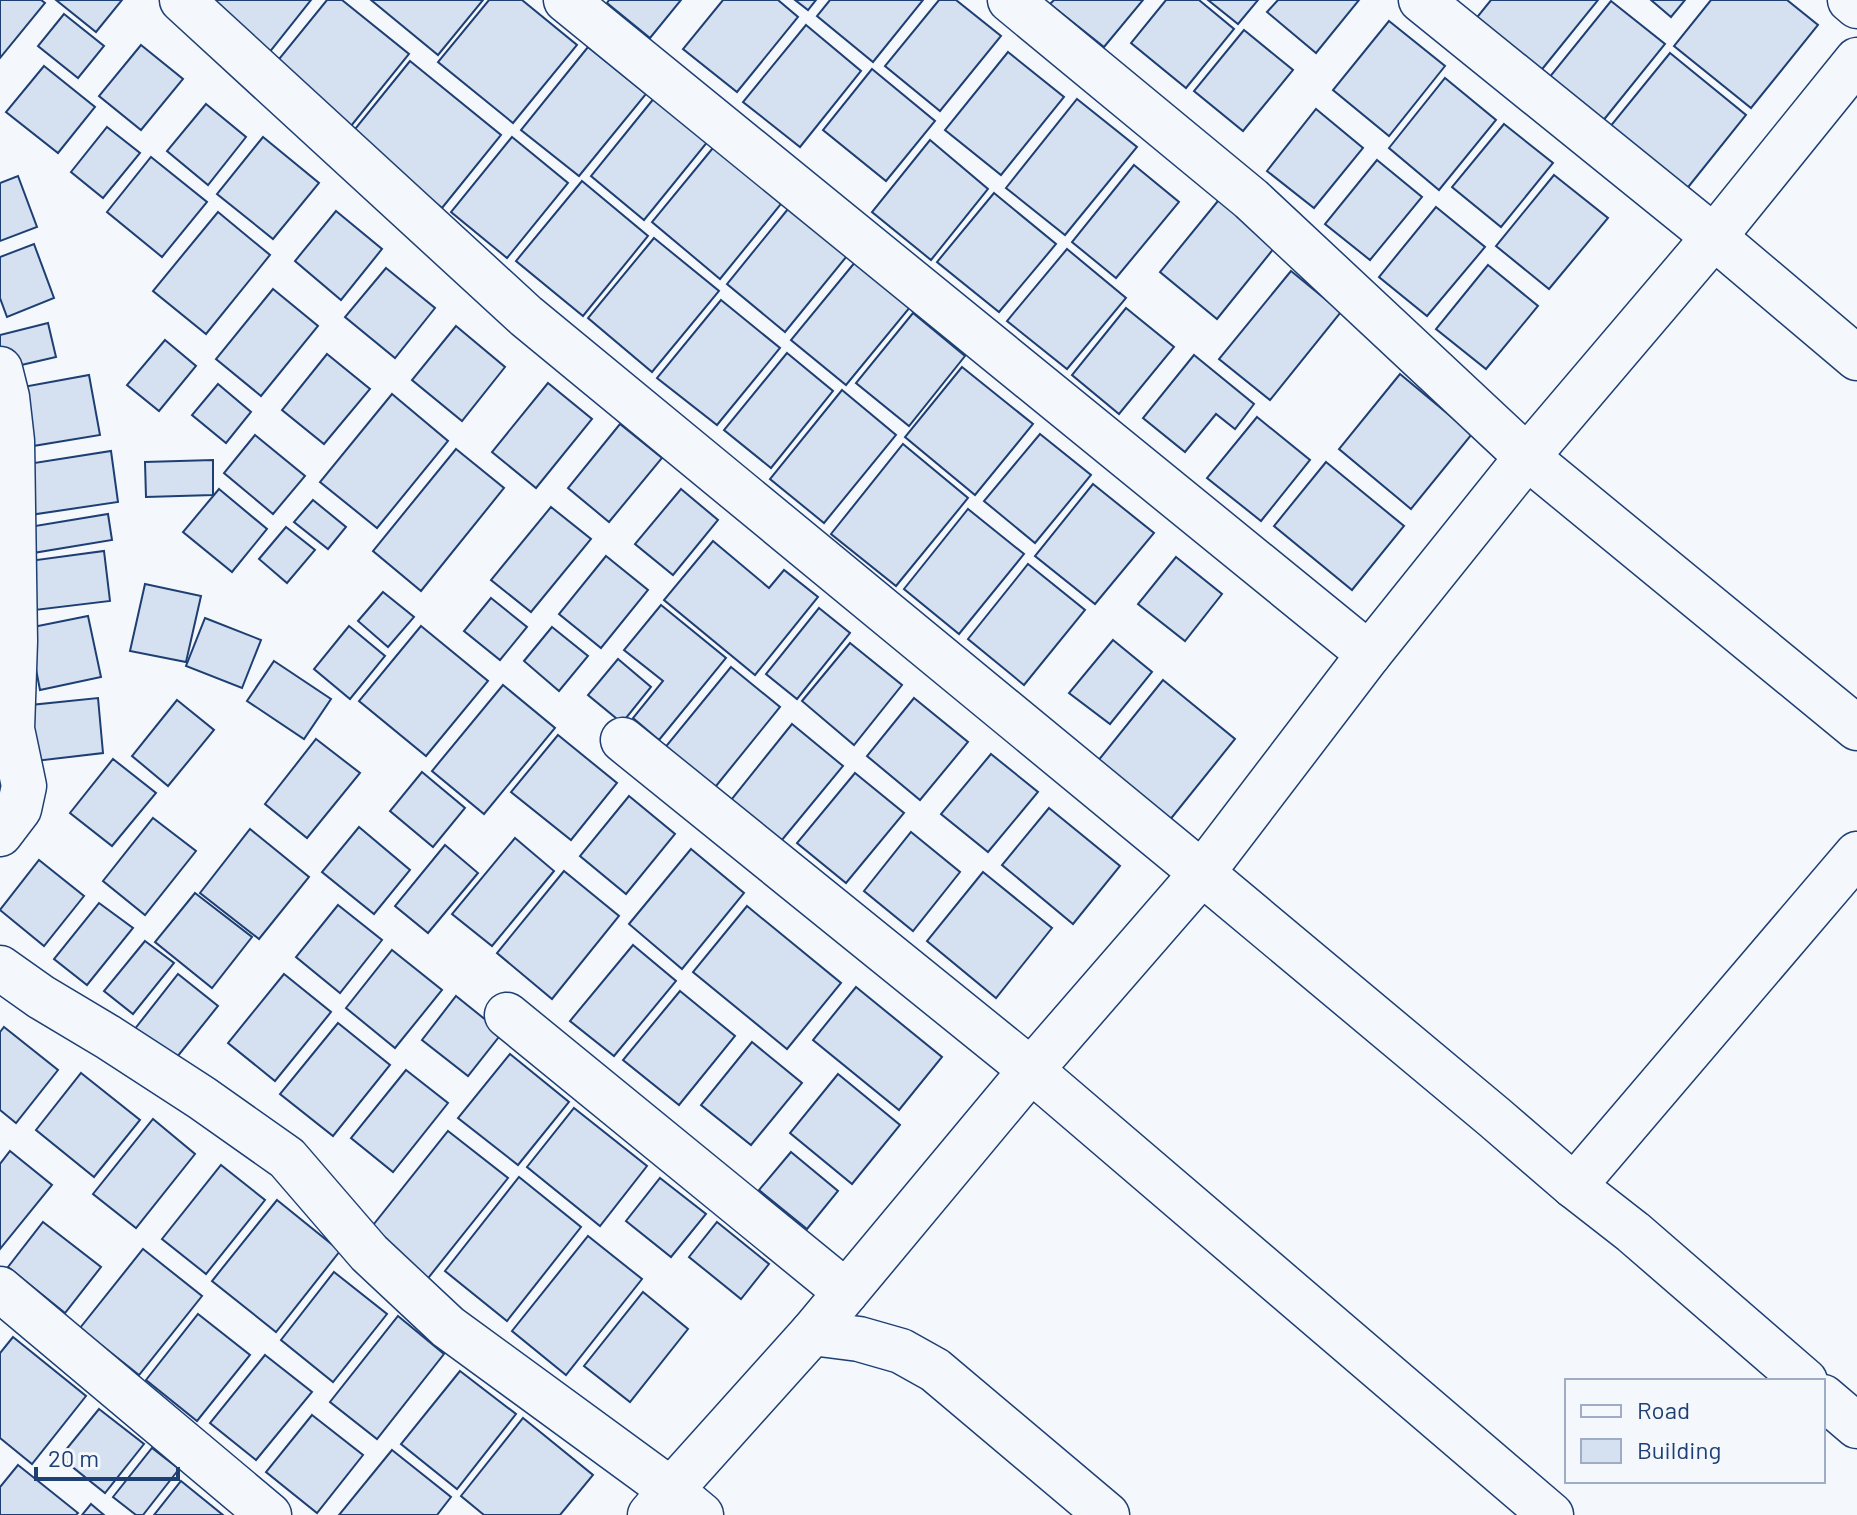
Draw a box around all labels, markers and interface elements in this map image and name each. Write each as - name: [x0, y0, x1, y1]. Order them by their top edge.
- legend: [1565, 1379, 1825, 1483]
- text: Road: [1637, 1395, 1690, 1424]
- scale bar: [36, 1431, 178, 1481]
- text: Building: [1637, 1435, 1721, 1464]
- text: 20 m: [48, 1443, 99, 1472]

